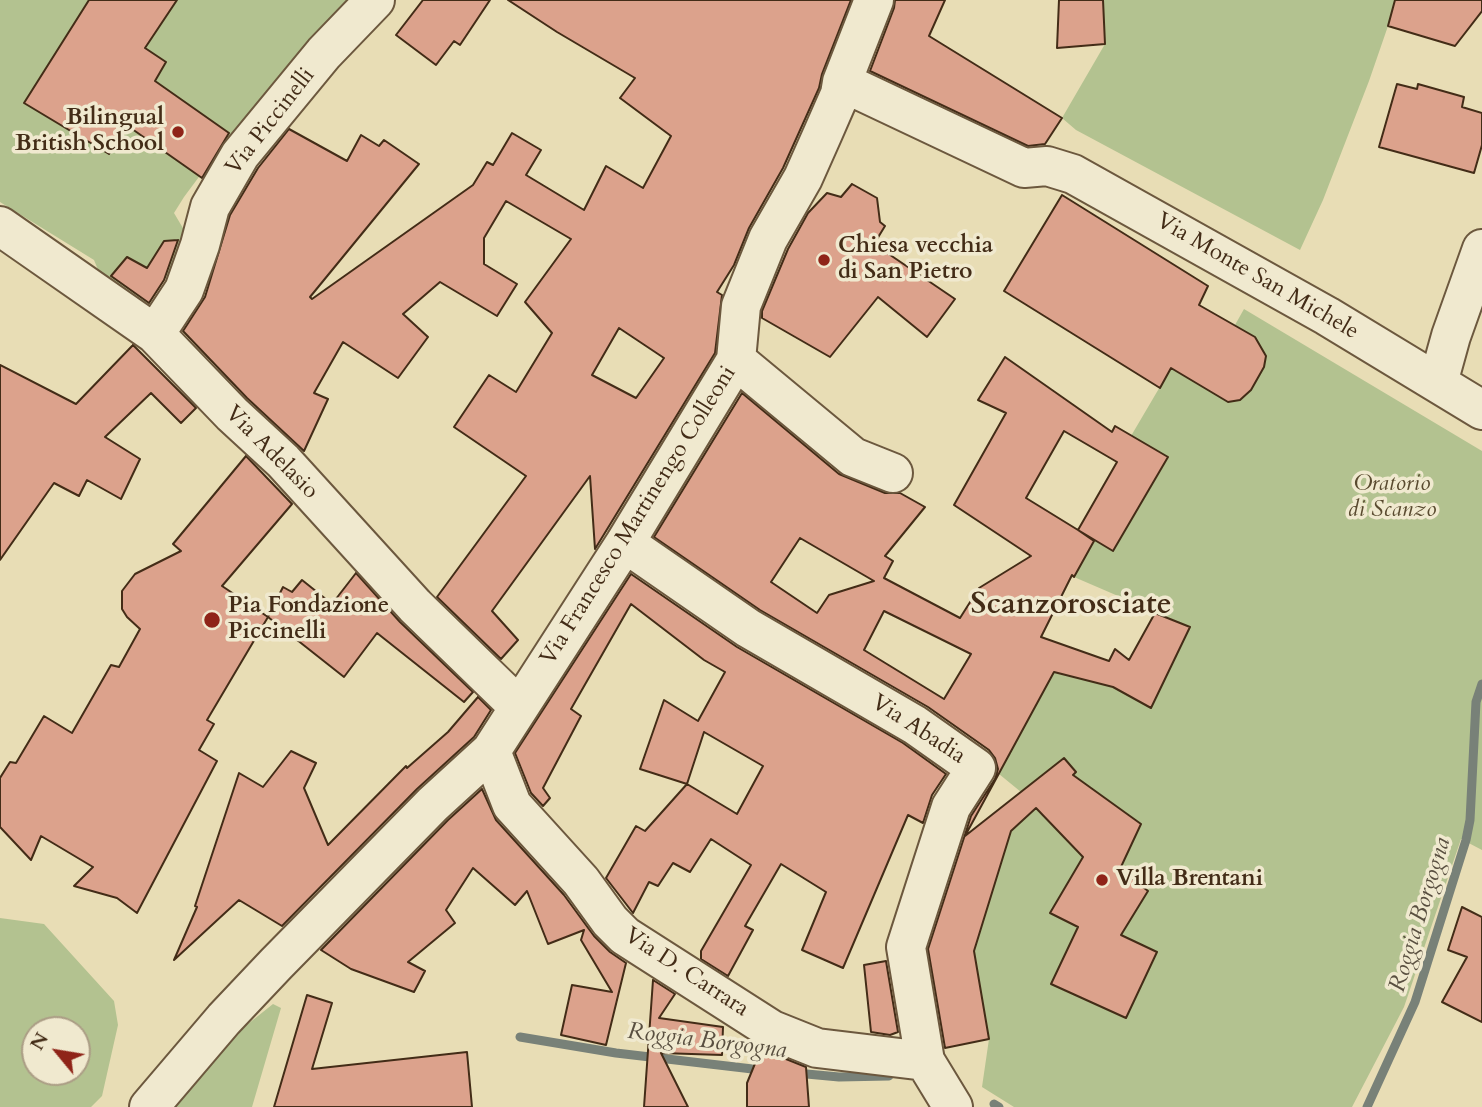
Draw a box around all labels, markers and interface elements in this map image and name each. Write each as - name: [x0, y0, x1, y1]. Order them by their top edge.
- street label: Via Piccinelli: [221, 63, 321, 181]
- place label: Bilingual British School: [15, 105, 164, 159]
- marker: Bilingual British School: [170, 124, 186, 140]
- street label: Via Monte San Michele: [1151, 208, 1363, 346]
- place label: Chiesa vecchia di San Pietro: [838, 233, 993, 287]
- marker: Chiesa vecchia di San Pietro: [816, 252, 832, 268]
- street label: Via Francesco Martinengo Colleoni: [535, 361, 743, 671]
- street label: Via Adelasio: [218, 400, 324, 506]
- park label: Oratorio di Scanzo: [1347, 471, 1437, 525]
- district label: Scanzorosciate: [970, 588, 1172, 624]
- place label: Pia Fondazione Piccinelli: [228, 593, 389, 647]
- marker: Pia Fondazione Piccinelli: [202, 610, 222, 630]
- street label: Via Abadia: [866, 689, 970, 771]
- water label: Roggia Borgogna: [1384, 834, 1458, 996]
- place label: Villa Brentani: [1116, 866, 1263, 894]
- marker: Villa Brentani: [1094, 872, 1110, 888]
- street label: Via D. Carrara: [619, 923, 753, 1023]
- north arrow: [21, 1016, 91, 1086]
- water label: Roggia Borgogna: [626, 1018, 788, 1066]
- text: N: [24, 1028, 55, 1055]

